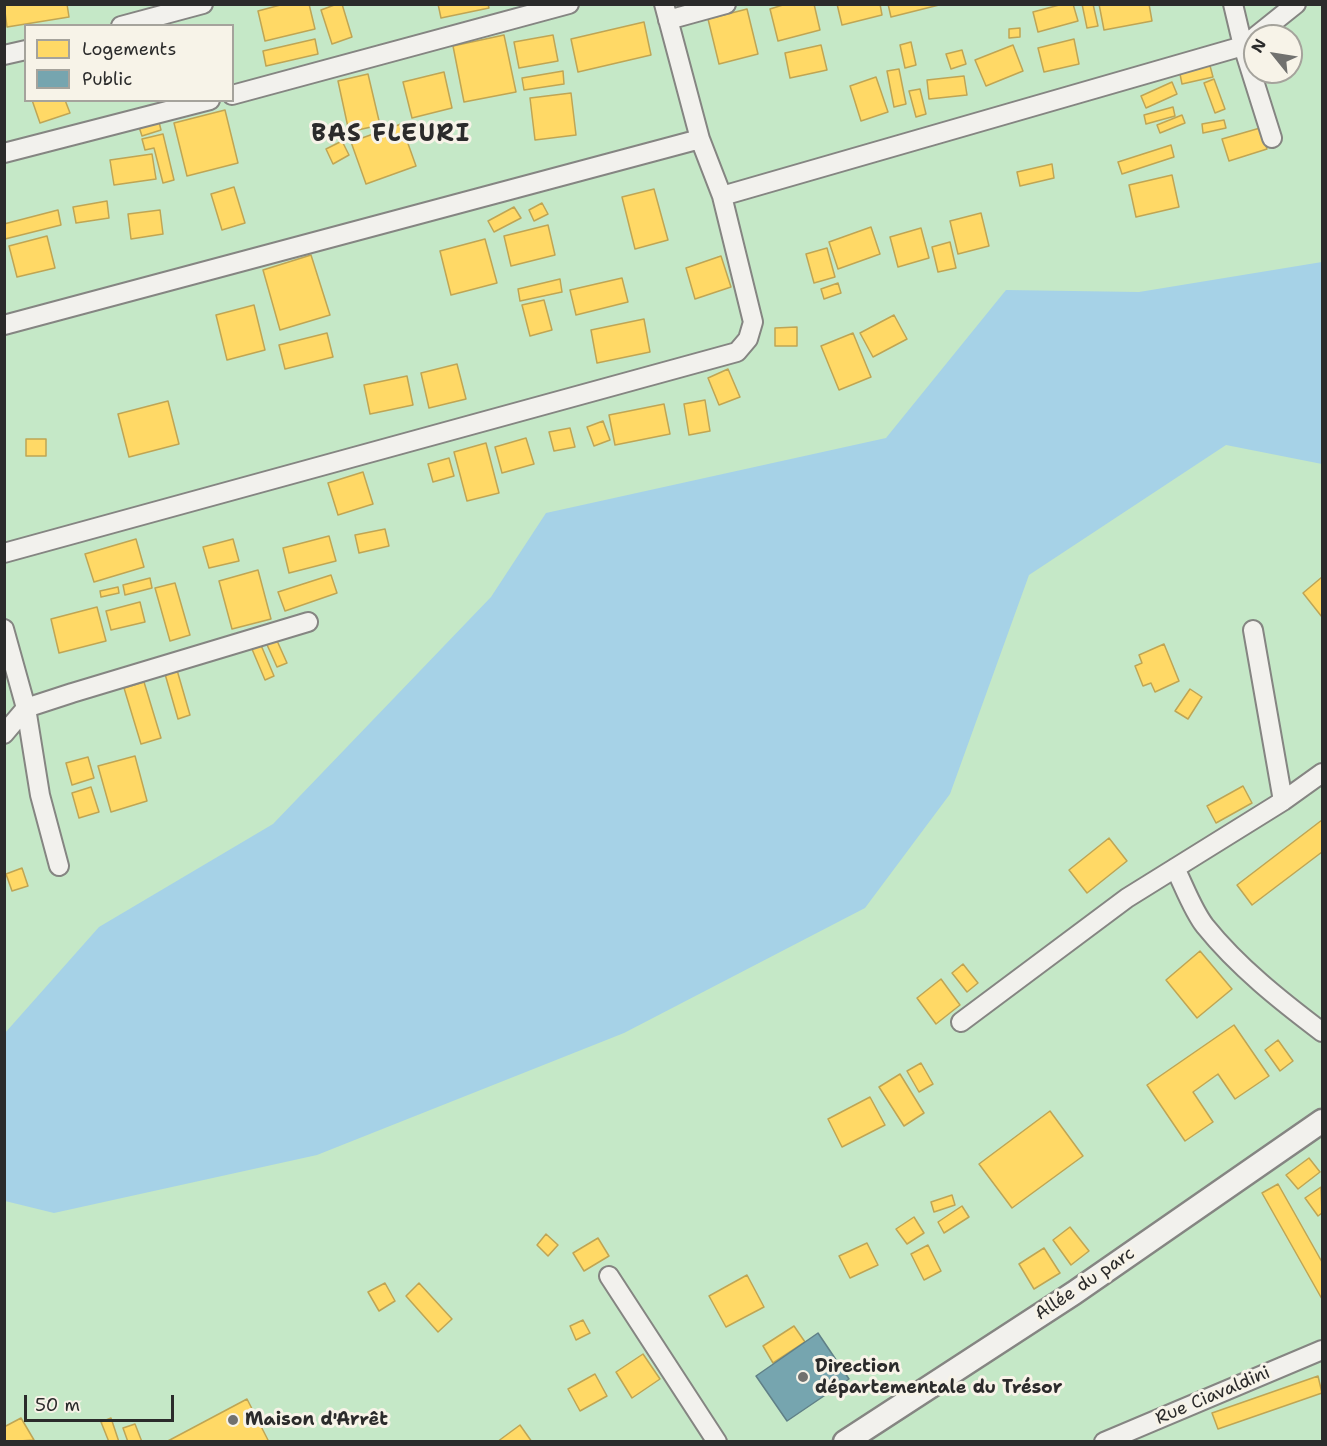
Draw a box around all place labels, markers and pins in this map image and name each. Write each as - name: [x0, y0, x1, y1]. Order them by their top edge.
- place label: Direction départementale du Trésor: [815, 1356, 1062, 1398]
- marker: Direction départementale du Trésor: [796, 1370, 810, 1384]
- place label: Maison d'Arrêt: [245, 1409, 388, 1431]
- marker: Maison d'Arrêt: [226, 1413, 240, 1427]

